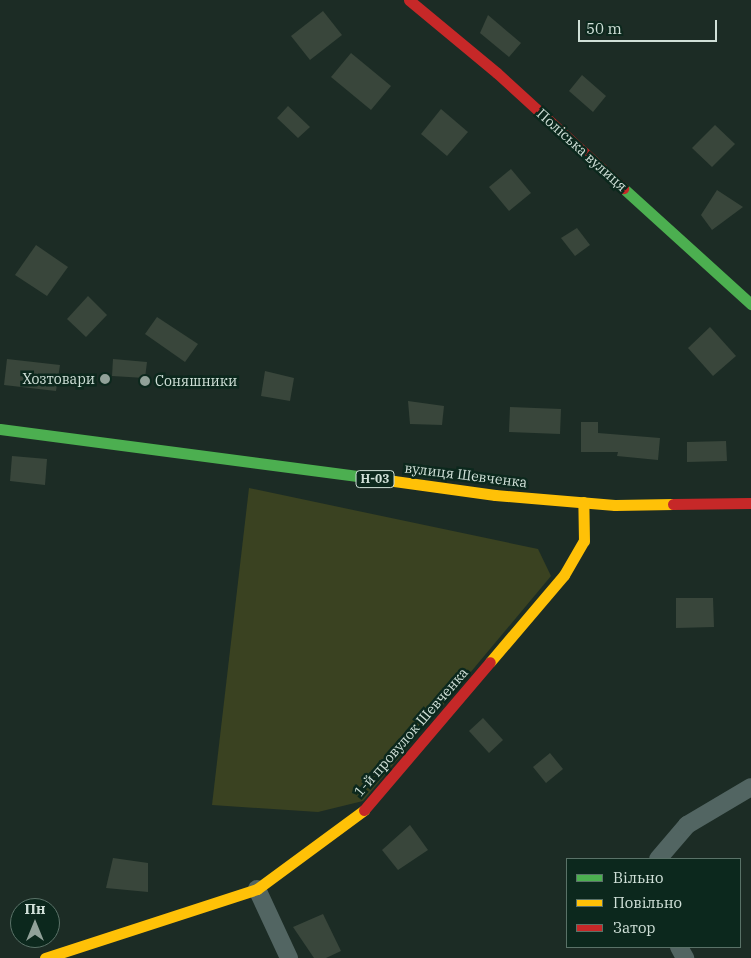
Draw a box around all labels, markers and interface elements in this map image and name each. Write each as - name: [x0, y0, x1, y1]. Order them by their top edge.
- scale bar: [581, 10, 720, 42]
- text: 50 m: [586, 19, 622, 38]
- street label: Поліська вулиця: [534, 105, 630, 195]
- place label: Хозтовари: [22, 371, 95, 387]
- marker: Хозтовари: [99, 373, 111, 385]
- place label: Соняшники: [155, 373, 237, 389]
- marker: Соняшники: [139, 375, 151, 387]
- street label: вулиця Шевченка: [404, 459, 528, 491]
- road number: Н-03: [355, 469, 395, 488]
- street label: 1-й провулок Шевченка: [351, 664, 471, 800]
- legend: [566, 858, 741, 948]
- text: Вільно: [613, 868, 663, 887]
- text: Повільно: [613, 893, 682, 912]
- north arrow: [10, 898, 60, 948]
- text: Пн: [25, 900, 45, 918]
- text: Затор: [613, 918, 656, 937]

